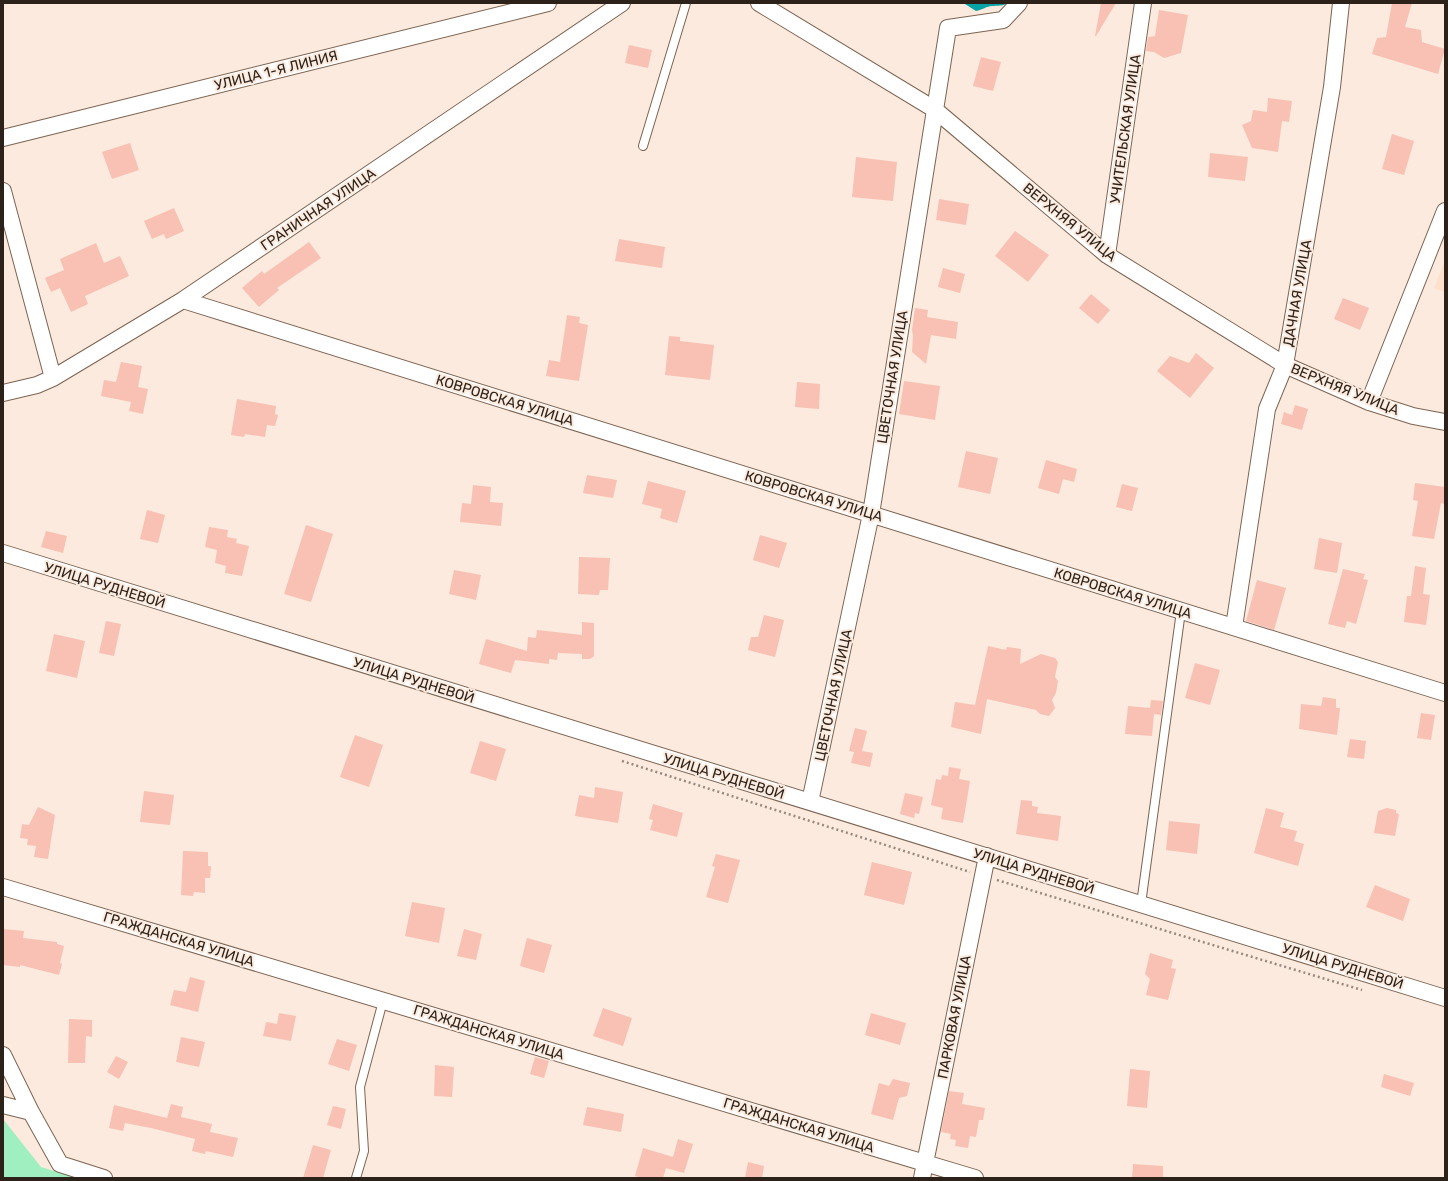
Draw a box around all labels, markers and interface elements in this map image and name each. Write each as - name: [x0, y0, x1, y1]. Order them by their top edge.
- street label: УЛИЦА 1-Я ЛИНИЯ: [213, 47, 340, 94]
- street label: УЧИТЕЛЬСКАЯ УЛИЦА: [1107, 53, 1144, 205]
- street label: ГРАНИЧНАЯ УЛИЦА: [258, 164, 380, 254]
- street label: ВЕРХНЯЯ УЛИЦА: [1020, 179, 1120, 266]
- street label: ДАЧНАЯ УЛИЦА: [1280, 238, 1315, 348]
- street label: ЦВЕТОЧНАЯ УЛИЦА: [874, 309, 912, 445]
- street label: ВЕРХНЯЯ УЛИЦА: [1288, 360, 1402, 419]
- street label: КОВРОВСКАЯ УЛИЦА: [434, 371, 576, 430]
- street label: КОВРОВСКАЯ УЛИЦА: [743, 467, 885, 526]
- street label: УЛИЦА РУДНЕВОЙ: [42, 558, 168, 612]
- street label: КОВРОВСКАЯ УЛИЦА: [1052, 564, 1194, 623]
- street label: ЦВЕТОЧНАЯ УЛИЦА: [811, 627, 856, 763]
- street label: УЛИЦА РУДНЕВОЙ: [351, 653, 477, 707]
- street label: УЛИЦА РУДНЕВОЙ: [661, 749, 787, 803]
- street label: УЛИЦА РУДНЕВОЙ: [971, 844, 1097, 898]
- street label: ГРАЖДАНСКАЯ УЛИЦА: [101, 908, 257, 971]
- street label: УЛИЦА РУДНЕВОЙ: [1280, 939, 1406, 993]
- street label: ПАРКОВАЯ УЛИЦА: [934, 953, 975, 1080]
- street label: ГРАЖДАНСКАЯ УЛИЦА: [411, 1001, 567, 1064]
- street label: ГРАЖДАНСКАЯ УЛИЦА: [721, 1094, 877, 1157]

